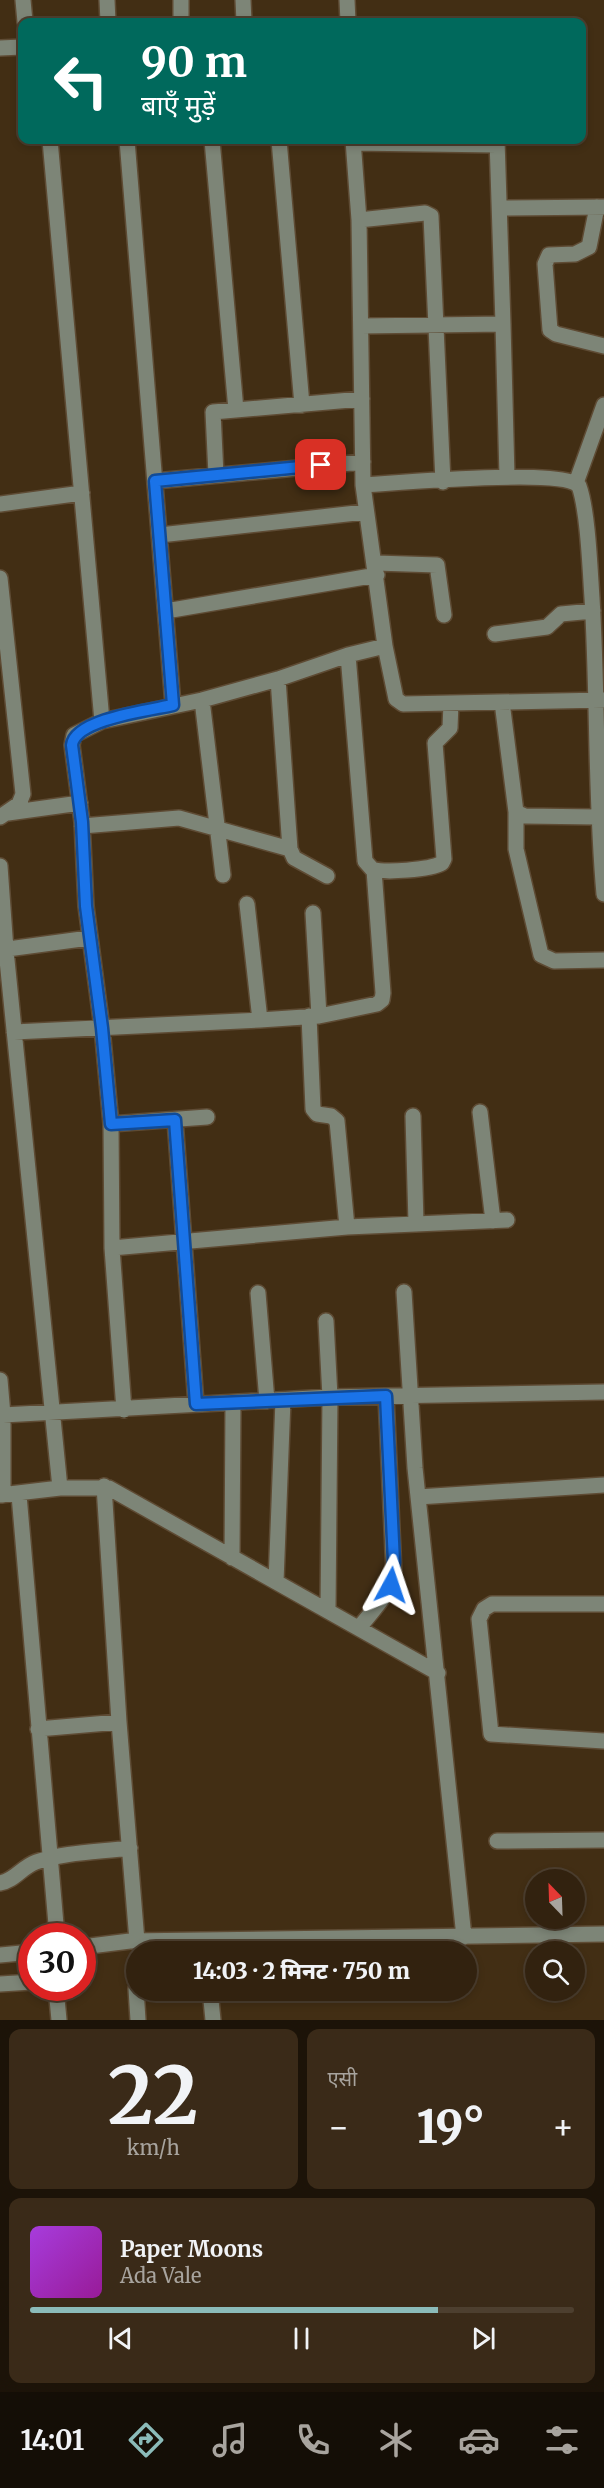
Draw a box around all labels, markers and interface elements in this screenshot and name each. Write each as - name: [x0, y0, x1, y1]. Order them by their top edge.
- text: 90 m: [141, 36, 247, 88]
- icon: left: [42, 42, 120, 120]
- text: बाएँ मुड़ें: [141, 88, 215, 122]
- pin: [295, 439, 346, 490]
- icon: arrive: [304, 448, 337, 481]
- position arrow: [359, 1553, 423, 1617]
- north arrow: [525, 1869, 585, 1929]
- map controls: [525, 1869, 585, 2001]
- speed limit sign: 30: [18, 1923, 96, 2001]
- button: search: [525, 1941, 585, 2001]
- text: 14:03 · 2 मिनट · 750 m: [193, 1957, 410, 1985]
- text: 22: [108, 2047, 199, 2145]
- text: एसी: [328, 2066, 357, 2091]
- text: 19°: [417, 2099, 485, 2155]
- text: −: [328, 2107, 350, 2148]
- text: +: [552, 2107, 574, 2148]
- text: km/h: [127, 2135, 180, 2160]
- text: Paper Moons: [120, 2235, 263, 2263]
- text: Ada Vale: [120, 2263, 201, 2288]
- icon: previous: [104, 2322, 137, 2355]
- icon: pause: [285, 2322, 318, 2355]
- icon: next: [467, 2322, 500, 2355]
- icon: directions: [125, 2419, 167, 2461]
- icon: music: [209, 2419, 251, 2461]
- icon: phone: [292, 2419, 334, 2461]
- icon: climate: [375, 2419, 417, 2461]
- icon: car: [458, 2419, 500, 2461]
- icon: filters: [541, 2419, 583, 2461]
- text: 14:01: [21, 2423, 84, 2457]

